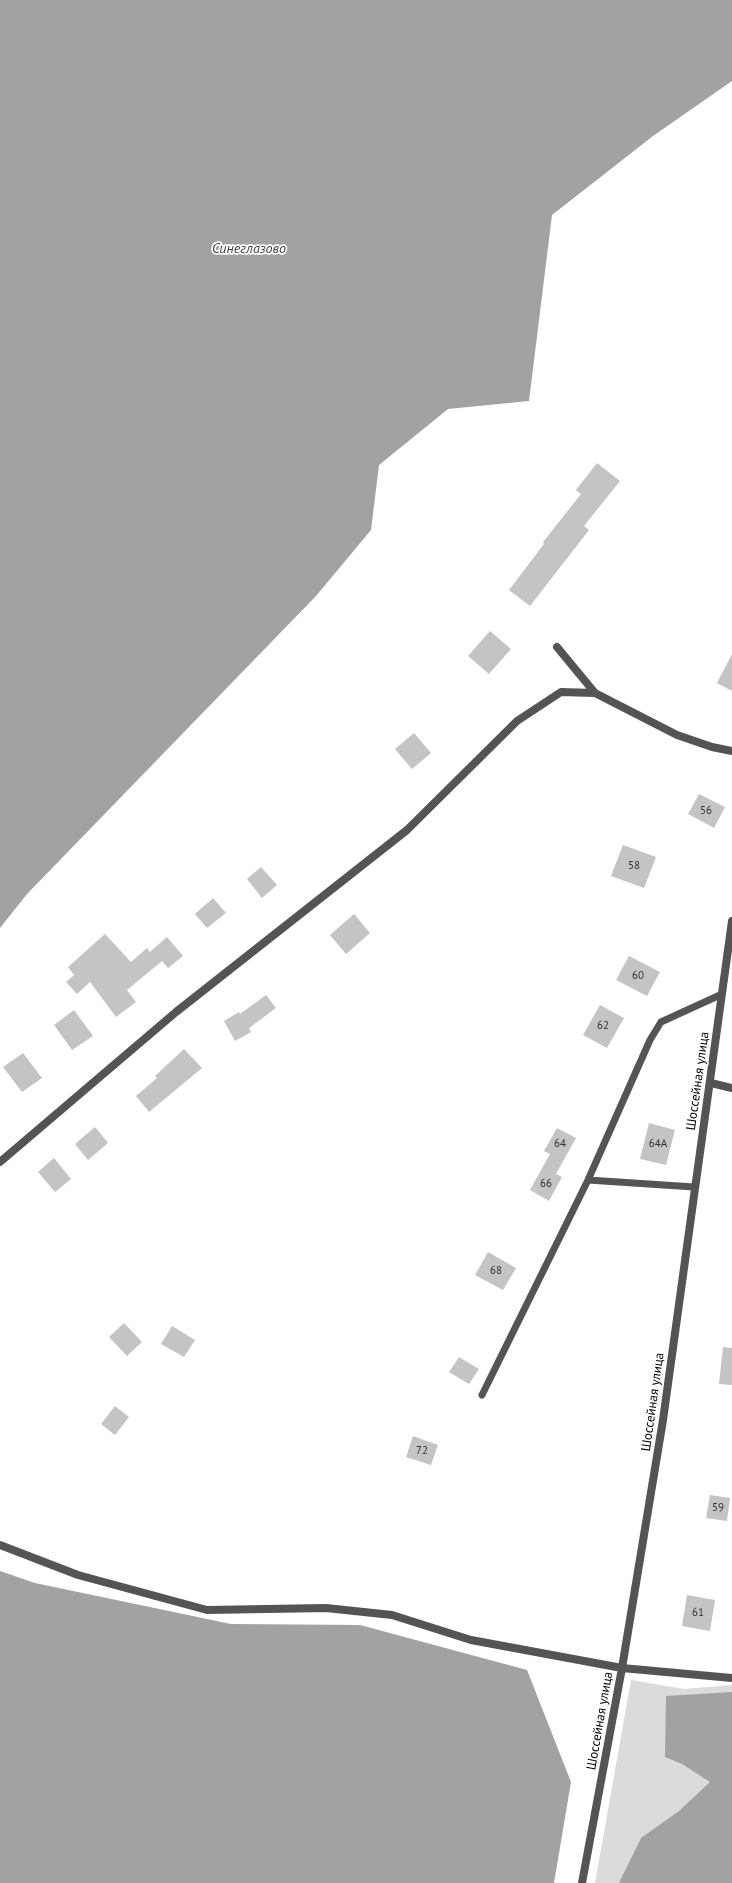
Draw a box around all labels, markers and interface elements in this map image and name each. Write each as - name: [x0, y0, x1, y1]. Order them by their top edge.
- water label: Синеглазово: [212, 241, 286, 257]
- house number: 56: [700, 804, 712, 818]
- house number: 58: [628, 859, 640, 873]
- house number: 60: [632, 969, 644, 983]
- house number: 62: [597, 1019, 609, 1033]
- street label: Шоссейная улица: [683, 1031, 713, 1131]
- house number: 64: [554, 1137, 566, 1151]
- house number: 64А: [649, 1137, 667, 1151]
- house number: 66: [540, 1177, 552, 1191]
- house number: 68: [490, 1264, 502, 1278]
- street label: Шоссейная улица: [638, 1352, 668, 1452]
- house number: 72: [416, 1444, 428, 1458]
- house number: 59: [712, 1501, 724, 1515]
- house number: 61: [692, 1606, 704, 1620]
- street label: Шоссейная улица: [584, 1671, 616, 1771]

